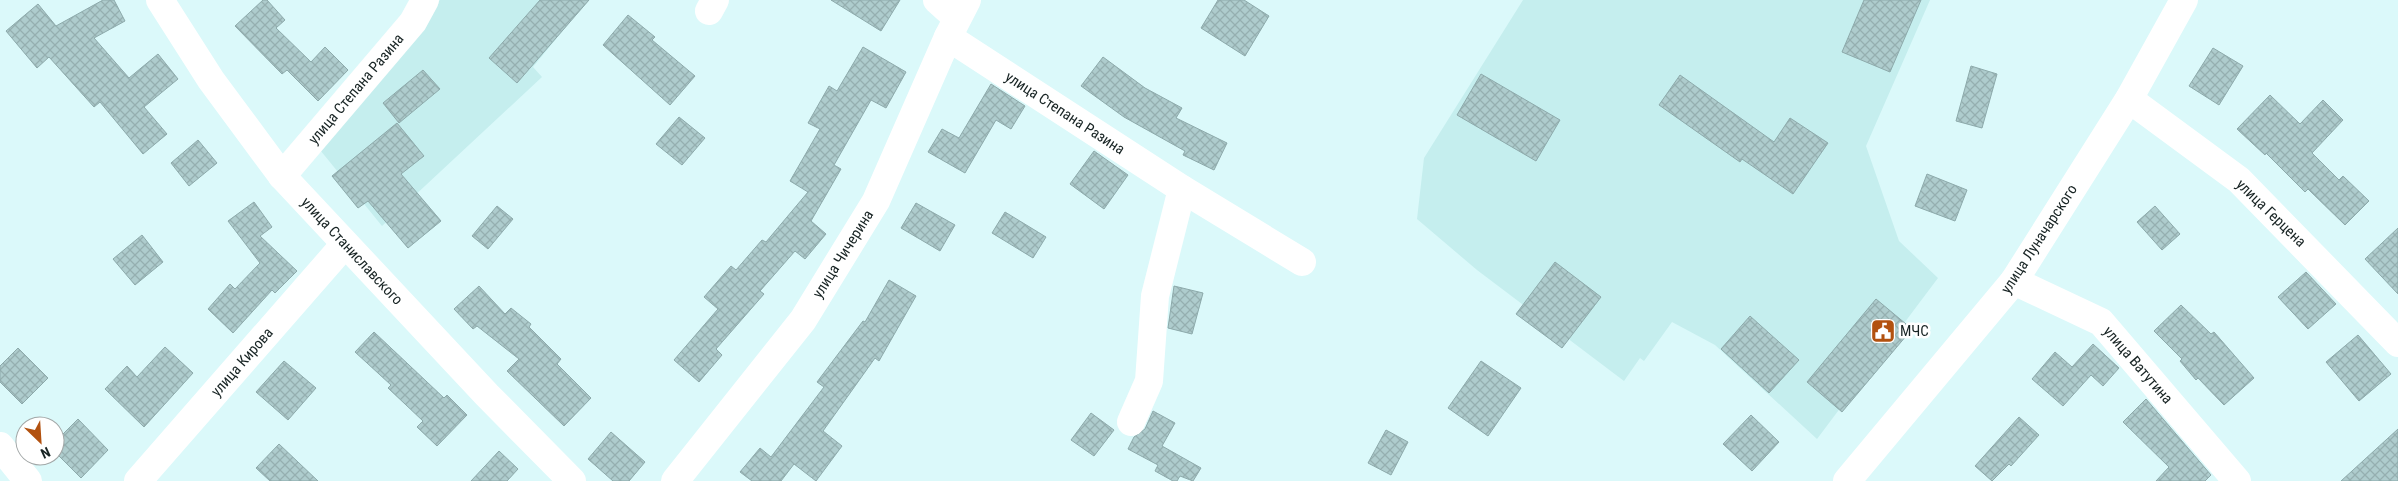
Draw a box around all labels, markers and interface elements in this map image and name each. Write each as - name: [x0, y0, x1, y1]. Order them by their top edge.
- street label: улица Степана Разина: [305, 30, 407, 148]
- street label: улица Степана Разина: [1002, 68, 1128, 158]
- street label: улица Герцена: [2232, 175, 2310, 251]
- street label: улица Луначарского: [1997, 181, 2081, 297]
- street label: улица Станиславского: [297, 193, 407, 309]
- street label: улица Чичерина: [809, 207, 877, 301]
- public building icon: МЧС: [1870, 318, 1896, 344]
- place label: МЧС: [1900, 322, 1929, 340]
- street label: улица Ватутина: [2100, 323, 2176, 407]
- street label: улица Кирова: [207, 324, 277, 400]
- north arrow: [15, 416, 65, 466]
- text: N: [38, 444, 53, 462]

